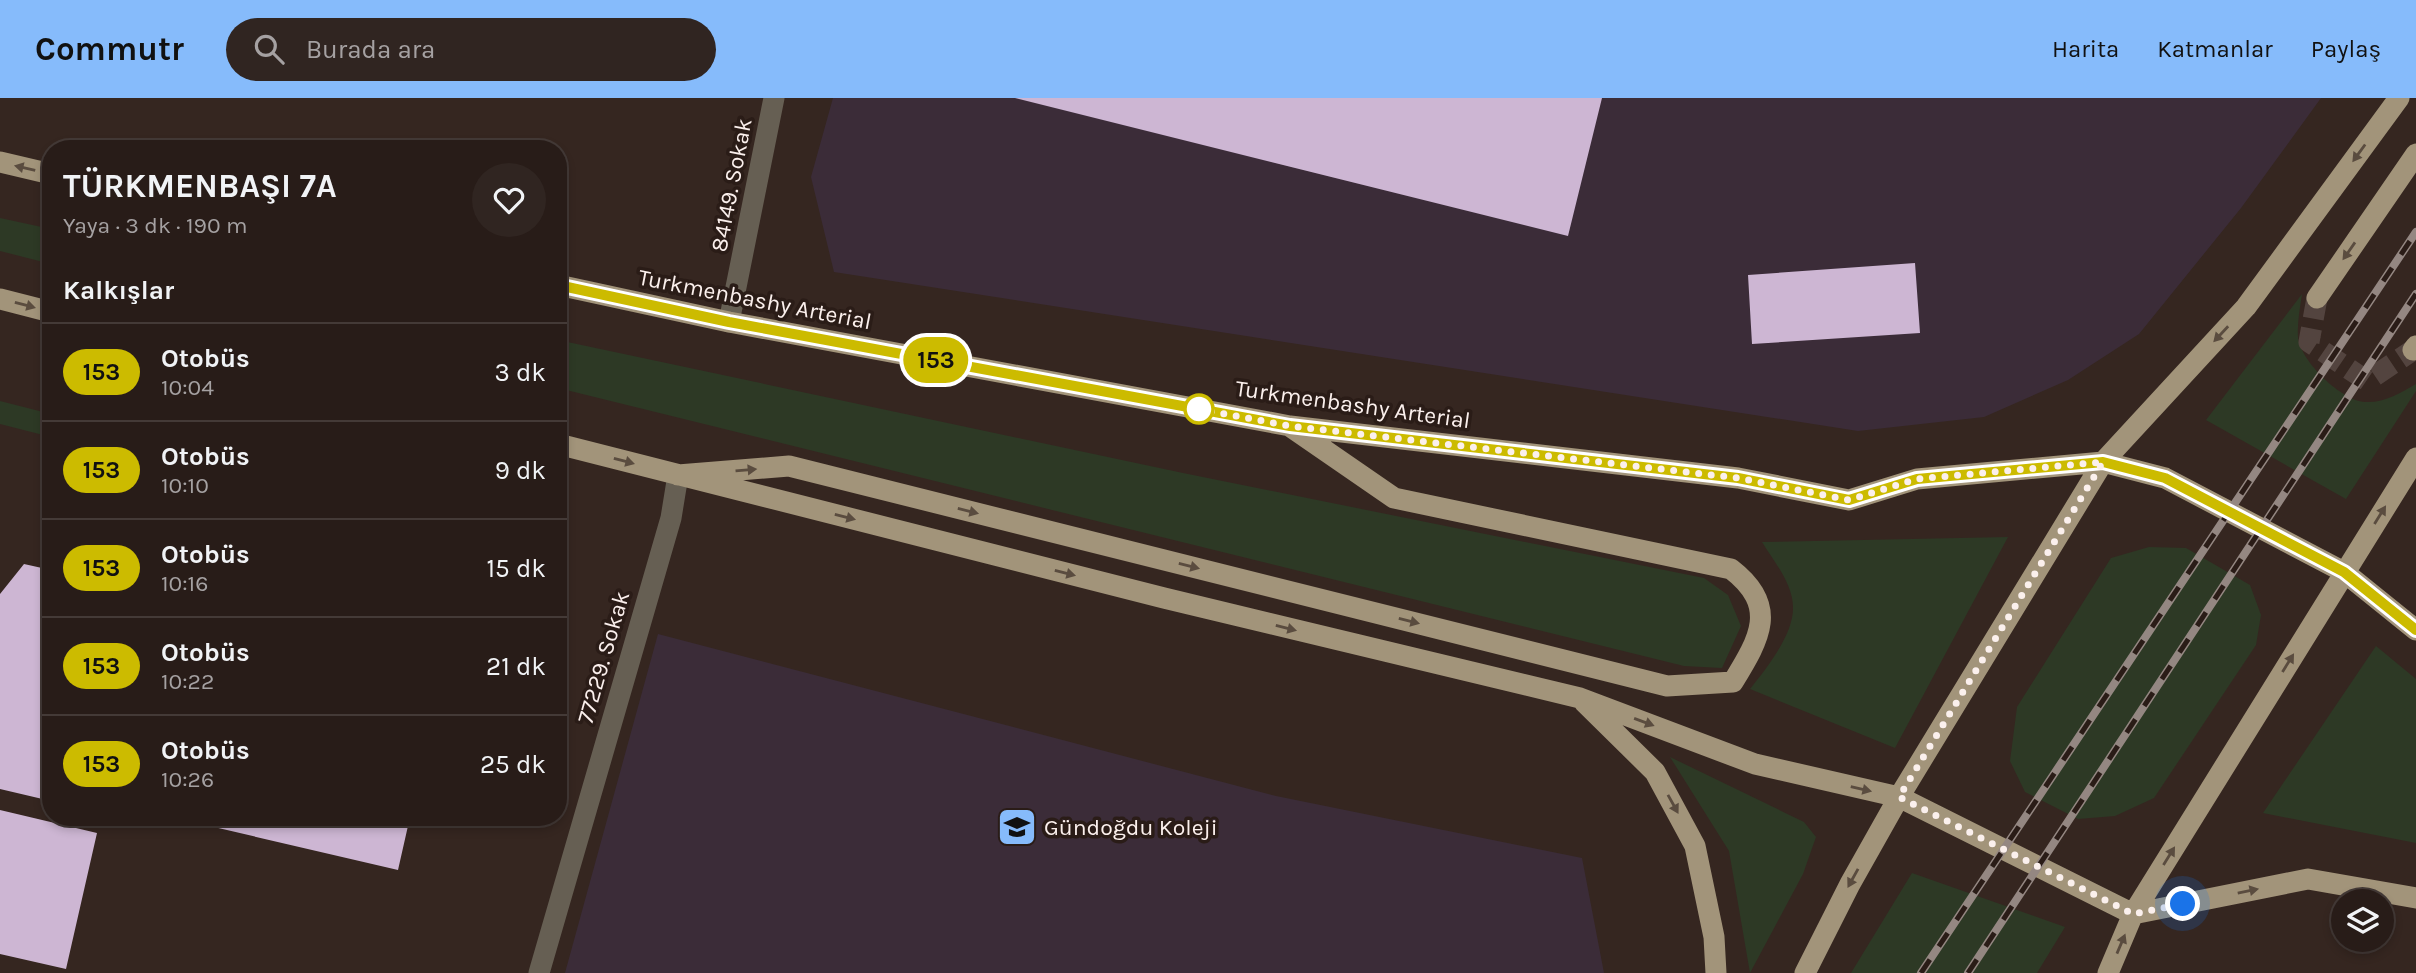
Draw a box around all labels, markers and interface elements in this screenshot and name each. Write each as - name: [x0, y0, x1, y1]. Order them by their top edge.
- search box: [226, 18, 716, 81]
- text: Commutr: [35, 30, 184, 68]
- icon: search: [250, 30, 288, 68]
- text: Burada ara: [306, 34, 435, 65]
- text: Harita: [2052, 35, 2119, 63]
- text: Katmanlar: [2157, 35, 2273, 63]
- text: Paylaş: [2311, 35, 2381, 63]
- street label: 84149. Sokak: [705, 116, 758, 254]
- one-way arrow: [2352, 144, 2366, 162]
- one-way arrow: [14, 163, 36, 174]
- button: heart: [472, 163, 546, 237]
- text: TÜRKMENBAŞI 7A: [63, 167, 337, 205]
- text: Yaya · 3 dk · 190 m: [63, 212, 248, 239]
- one-way arrow: [2343, 241, 2356, 260]
- street label: Turkmenbashy Arterial: [636, 264, 874, 335]
- text: Kalkışlar: [63, 275, 174, 306]
- one-way arrow: [15, 300, 37, 311]
- one-way arrow: [2214, 325, 2230, 342]
- line badge: 153: [896, 337, 976, 383]
- text: Otobüs: [161, 343, 250, 374]
- text: 153: [917, 346, 955, 374]
- text: 3 dk: [494, 357, 546, 388]
- text: 153: [83, 358, 120, 386]
- text: 10:04: [161, 374, 214, 401]
- street label: Turkmenbashy Arterial: [1234, 375, 1472, 434]
- unlabelled marker: [1184, 394, 1214, 424]
- text: Otobüs: [161, 441, 250, 472]
- text: 9 dk: [495, 455, 546, 486]
- text: 153: [83, 456, 120, 484]
- one-way arrow: [613, 456, 635, 467]
- one-way arrow: [735, 464, 757, 475]
- text: 10:10: [161, 472, 209, 499]
- one-way arrow: [2373, 505, 2386, 524]
- one-way arrow: [957, 506, 979, 517]
- one-way arrow: [834, 512, 856, 523]
- text: Otobüs: [161, 539, 250, 570]
- text: 15 dk: [486, 553, 546, 584]
- text: 153: [83, 554, 120, 582]
- one-way arrow: [1178, 561, 1200, 572]
- one-way arrow: [1054, 568, 1076, 579]
- text: 10:16: [161, 570, 208, 597]
- street label: 77229. Sokak: [572, 588, 635, 726]
- one-way arrow: [1398, 616, 1420, 627]
- one-way arrow: [1275, 622, 1297, 633]
- text: Otobüs: [161, 637, 250, 668]
- text: 21 dk: [486, 651, 546, 682]
- text: 153: [83, 652, 120, 680]
- one-way arrow: [2282, 653, 2295, 672]
- text: 10:22: [161, 668, 214, 695]
- one-way arrow: [1634, 717, 1655, 728]
- text: Otobüs: [161, 735, 250, 766]
- text: 25 dk: [480, 749, 546, 780]
- text: 153: [83, 750, 120, 778]
- text: 10:26: [161, 766, 214, 793]
- one-way arrow: [1850, 783, 1872, 794]
- one-way arrow: [1667, 794, 1678, 814]
- school or university icon: Gündoğdu Koleji: [996, 806, 1038, 848]
- place label: Gündoğdu Koleji: [1044, 814, 1218, 841]
- one-way arrow: [2163, 847, 2175, 866]
- one-way arrow: [1847, 868, 1859, 888]
- one-way arrow: [2237, 885, 2259, 896]
- your location: [2165, 886, 2200, 921]
- map controls: [2331, 889, 2394, 952]
- button: layers: [2331, 889, 2394, 952]
- one-way arrow: [2115, 933, 2126, 954]

